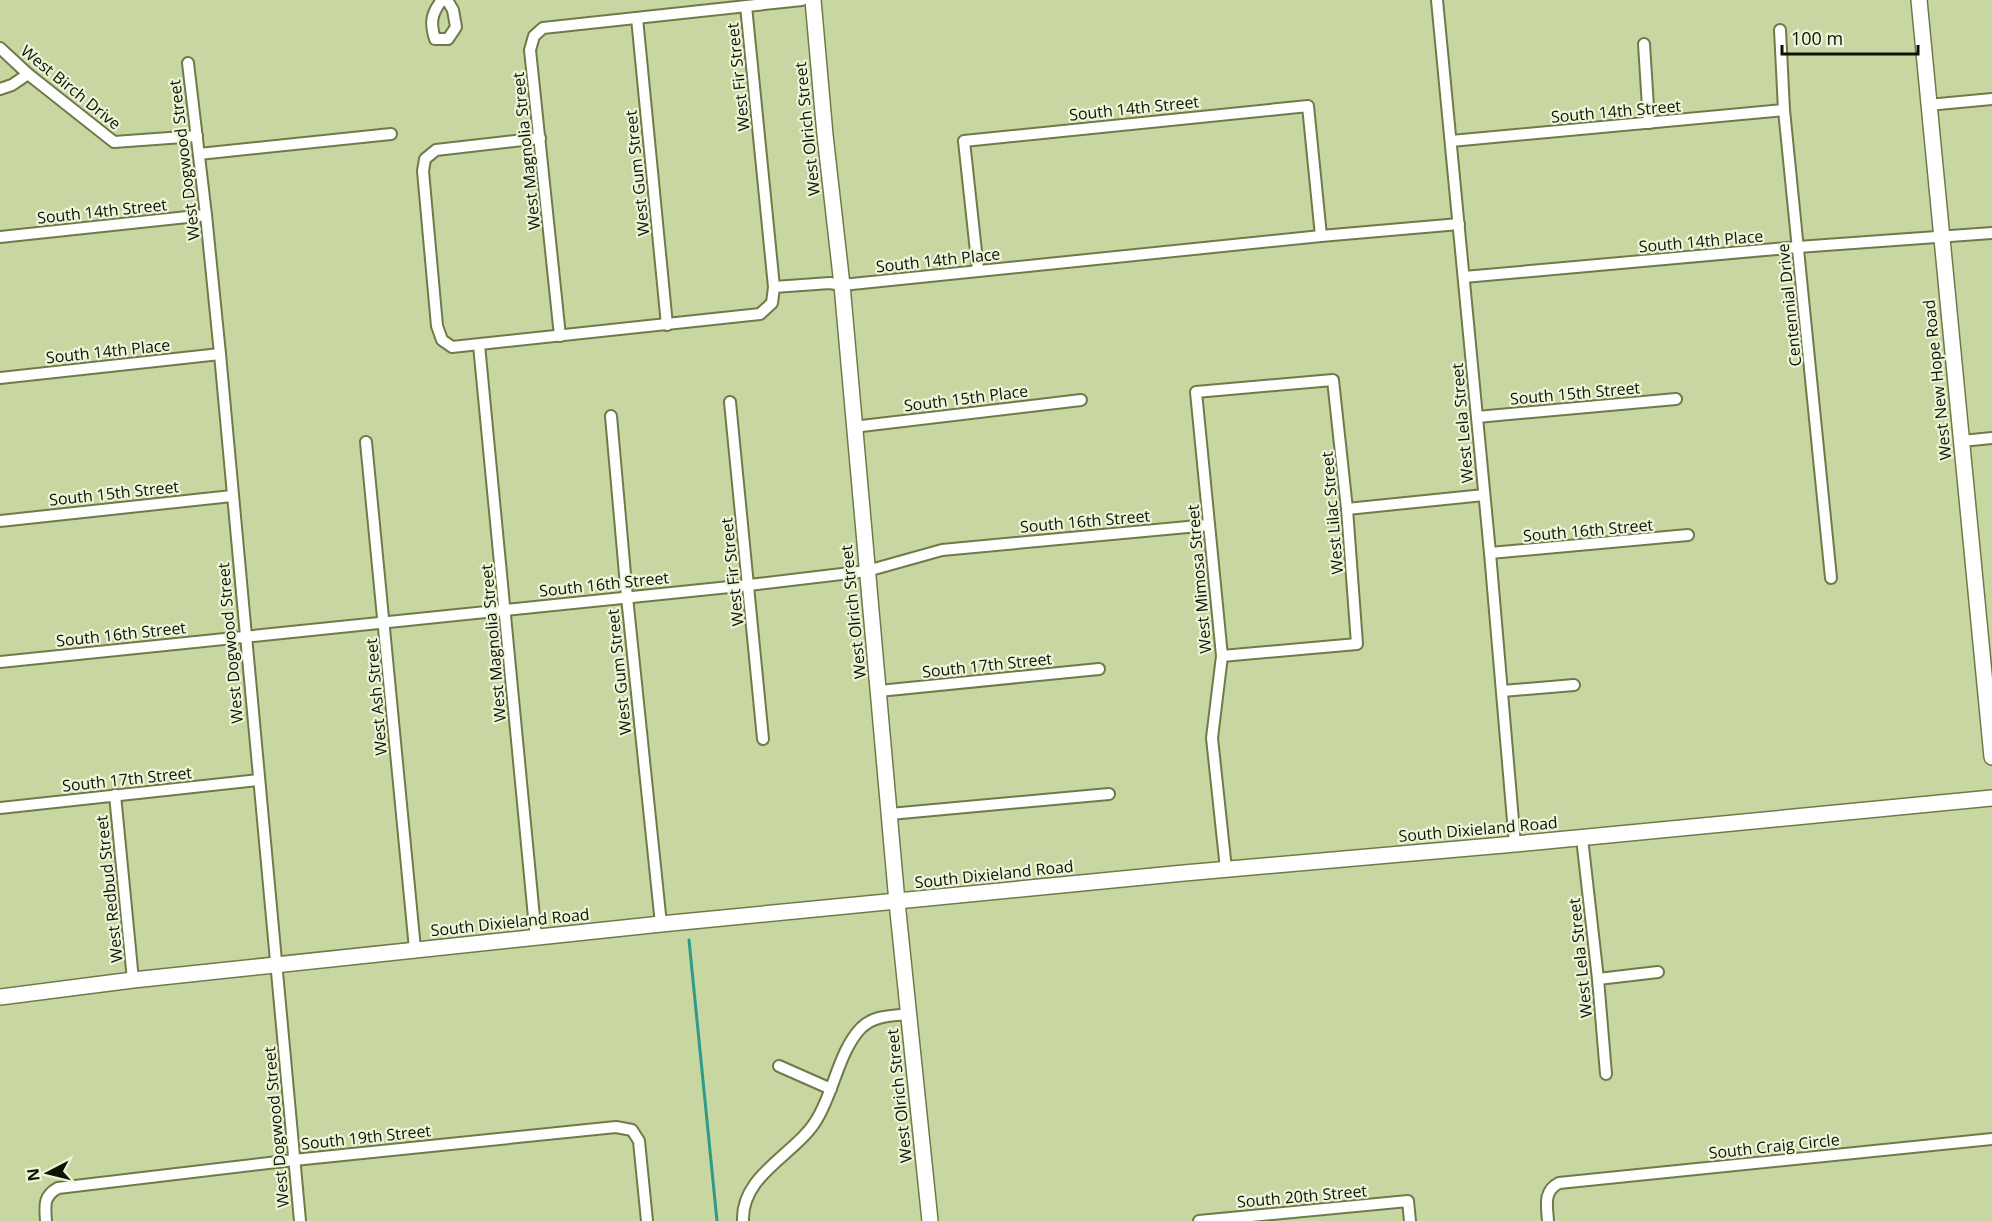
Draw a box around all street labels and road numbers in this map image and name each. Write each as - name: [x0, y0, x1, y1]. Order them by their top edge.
- street label: West Fir Street: [721, 21, 755, 132]
- street label: West Birch Drive: [16, 40, 126, 134]
- street label: West Olrich Street: [789, 61, 825, 197]
- street label: West Magnolia Street: [507, 71, 545, 231]
- street label: West Dogwood Street: [163, 78, 205, 241]
- street label: South 14th Street: [1068, 90, 1200, 126]
- street label: South 14th Street: [1550, 94, 1682, 128]
- street label: West Gum Street: [619, 109, 655, 237]
- street label: South 14th Street: [36, 193, 168, 229]
- street label: South 14th Place: [1638, 225, 1764, 257]
- street label: Centennial Drive: [1772, 242, 1806, 368]
- street label: South 14th Place: [875, 243, 1001, 277]
- street label: West New Hope Road: [1918, 299, 1956, 461]
- street label: South 14th Place: [45, 334, 171, 368]
- street label: West Lela Street: [1446, 362, 1478, 484]
- street label: South 15th Street: [1509, 376, 1641, 410]
- street label: South 15th Place: [903, 379, 1029, 417]
- street label: West Lilac Street: [1316, 450, 1348, 575]
- street label: South 15th Street: [48, 475, 180, 511]
- street label: West Mimosa Street: [1182, 503, 1216, 654]
- street label: South 16th Street: [1019, 504, 1151, 538]
- street label: South 16th Street: [1522, 513, 1654, 547]
- street label: West Fir Street: [715, 516, 749, 627]
- street label: West Olrich Street: [835, 544, 871, 680]
- street label: West Dogwood Street: [212, 561, 248, 724]
- street label: West Magnolia Street: [475, 563, 511, 723]
- street label: South 16th Street: [538, 566, 670, 602]
- street label: West Gum Street: [601, 608, 637, 736]
- street label: South 16th Street: [55, 616, 187, 652]
- street label: West Ash Street: [360, 637, 392, 757]
- street label: South 17th Street: [921, 647, 1053, 683]
- street label: South 17th Street: [61, 761, 193, 797]
- street label: South Dixieland Road: [1397, 811, 1559, 847]
- street label: West Redbud Street: [90, 814, 128, 964]
- street label: South Dixieland Road: [913, 855, 1075, 893]
- street label: West Lela Street: [1563, 897, 1597, 1019]
- street label: South Dixieland Road: [429, 903, 591, 941]
- street label: West Olrich Street: [881, 1028, 917, 1164]
- street label: West Dogwood Street: [258, 1045, 294, 1208]
- street label: South 19th Street: [300, 1119, 432, 1155]
- street label: South Craig Circle: [1707, 1128, 1841, 1164]
- street label: South 20th Street: [1236, 1179, 1368, 1213]

